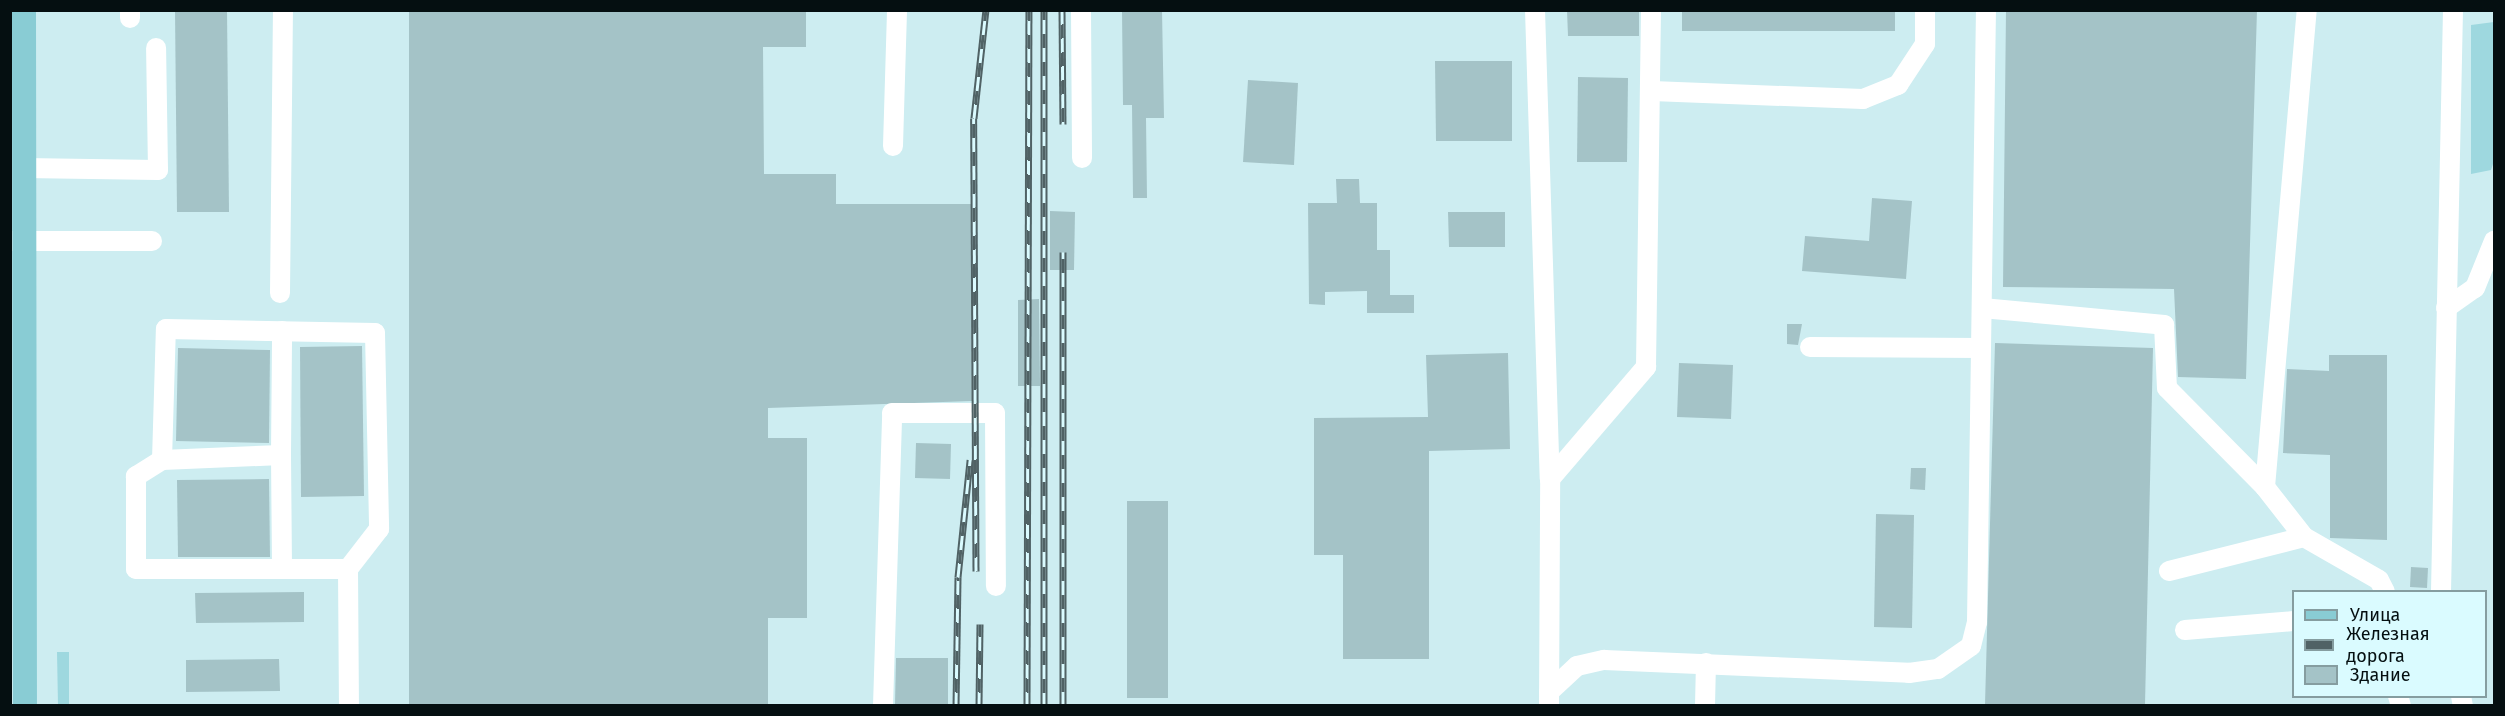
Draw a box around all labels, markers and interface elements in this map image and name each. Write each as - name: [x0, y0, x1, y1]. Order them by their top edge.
- legend: [2292, 590, 2487, 698]
- text: Улица: [2350, 604, 2400, 626]
- text: Железная дорога: [2346, 623, 2430, 667]
- text: Здание: [2350, 664, 2411, 686]

